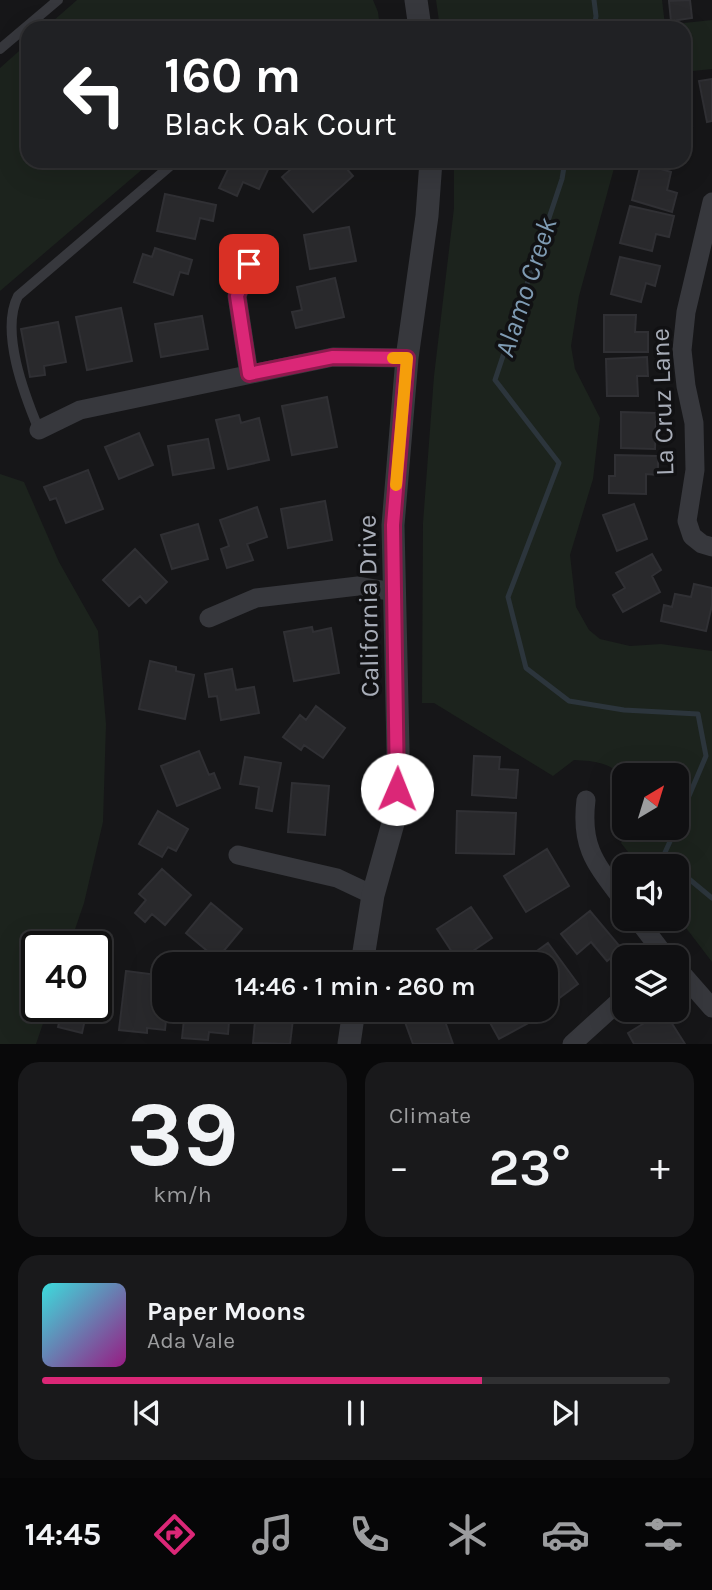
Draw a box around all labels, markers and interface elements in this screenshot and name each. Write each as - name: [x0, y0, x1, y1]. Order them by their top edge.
- text: 160 m: [164, 47, 301, 104]
- icon: left: [49, 49, 140, 140]
- text: Black Oak Court: [164, 106, 397, 143]
- water label: Alamo Creek: [488, 213, 564, 361]
- pin: [219, 234, 279, 294]
- icon: arrive: [230, 245, 268, 283]
- street label: La Cruz Lane: [644, 328, 681, 476]
- street label: California Drive: [351, 515, 386, 697]
- position arrow: [360, 752, 434, 826]
- north arrow: [612, 763, 690, 840]
- map controls: [612, 763, 689, 1022]
- button: sound: [612, 854, 689, 931]
- speed limit sign: 40: [21, 931, 112, 1022]
- button: layers: [612, 945, 689, 1022]
- text: 14:46 · 1 min · 260 m: [234, 971, 476, 1002]
- text: 39: [126, 1082, 239, 1188]
- text: Climate: [389, 1102, 471, 1129]
- text: 23°: [488, 1137, 571, 1198]
- text: −: [389, 1145, 409, 1190]
- text: +: [650, 1145, 670, 1190]
- text: km/h: [153, 1181, 212, 1208]
- text: Paper Moons: [147, 1296, 306, 1327]
- text: Ada Vale: [147, 1327, 235, 1354]
- icon: previous: [128, 1394, 166, 1432]
- icon: pause: [337, 1394, 375, 1432]
- icon: next: [546, 1394, 584, 1432]
- icon: directions: [150, 1510, 199, 1559]
- icon: music: [248, 1510, 297, 1559]
- icon: phone: [345, 1510, 394, 1559]
- icon: climate: [443, 1510, 492, 1559]
- icon: car: [541, 1510, 590, 1559]
- icon: filters: [639, 1510, 688, 1559]
- text: 14:45: [24, 1516, 101, 1553]

